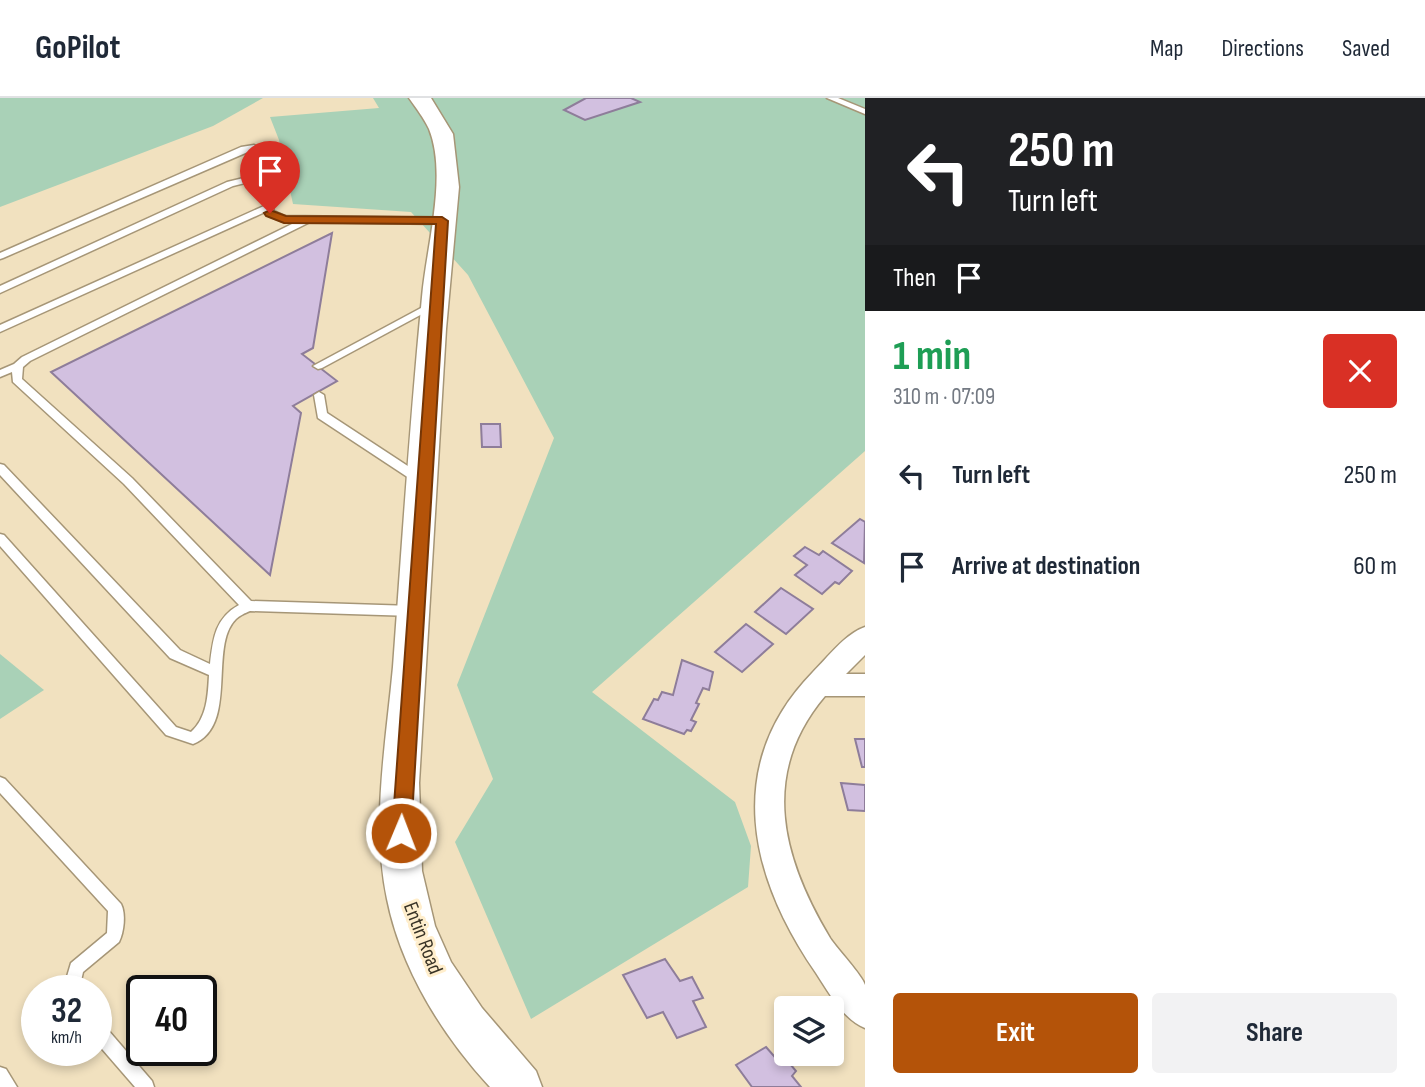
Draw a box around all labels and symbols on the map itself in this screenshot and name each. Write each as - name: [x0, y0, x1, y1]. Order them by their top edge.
- pin: [240, 141, 300, 213]
- position arrow: [364, 796, 438, 870]
- street label: Entin Road: [398, 898, 448, 978]
- speed limit sign: 40: [126, 975, 217, 1066]

